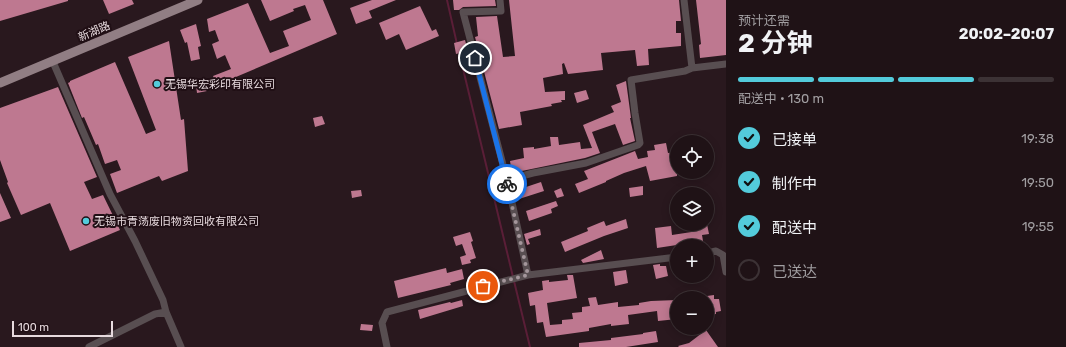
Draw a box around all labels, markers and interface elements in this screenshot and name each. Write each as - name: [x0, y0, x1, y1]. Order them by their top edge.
- text: 预计还需: [738, 13, 790, 28]
- street label: 新湖路: [76, 19, 112, 44]
- text: 20:02–20:07: [959, 25, 1054, 43]
- text: 2 分钟: [738, 28, 812, 59]
- pin: [458, 41, 492, 75]
- icon: home: [464, 47, 486, 69]
- place label: 无锡华宏彩印有限公司: [165, 78, 275, 91]
- marker: 无锡华宏彩印有限公司: [152, 79, 162, 89]
- text: 配送中 · 130 m: [738, 91, 824, 106]
- icon: check: [738, 127, 760, 149]
- text: 已接单: [772, 131, 817, 149]
- text: 19:38: [1021, 131, 1054, 146]
- map controls: [670, 135, 714, 335]
- button: locate: [670, 135, 714, 179]
- courier: [487, 164, 527, 204]
- icon: check: [738, 171, 760, 193]
- icon: bike: [496, 173, 518, 195]
- text: 制作中: [772, 175, 817, 193]
- text: 19:50: [1021, 175, 1054, 190]
- button: layers: [670, 187, 714, 231]
- place label: 无锡市青荡废旧物资回收有限公司: [94, 215, 259, 228]
- icon: check: [738, 215, 760, 237]
- marker: 无锡市青荡废旧物资回收有限公司: [81, 216, 91, 226]
- text: 配送中: [772, 219, 817, 237]
- text: 19:55: [1022, 219, 1054, 234]
- button: +: [670, 239, 714, 283]
- text: 已送达: [772, 263, 817, 281]
- pin: [466, 269, 500, 303]
- icon: bag: [472, 275, 494, 297]
- button: −: [670, 291, 714, 335]
- scale bar: [12, 319, 113, 338]
- text: 100 m: [18, 321, 49, 334]

